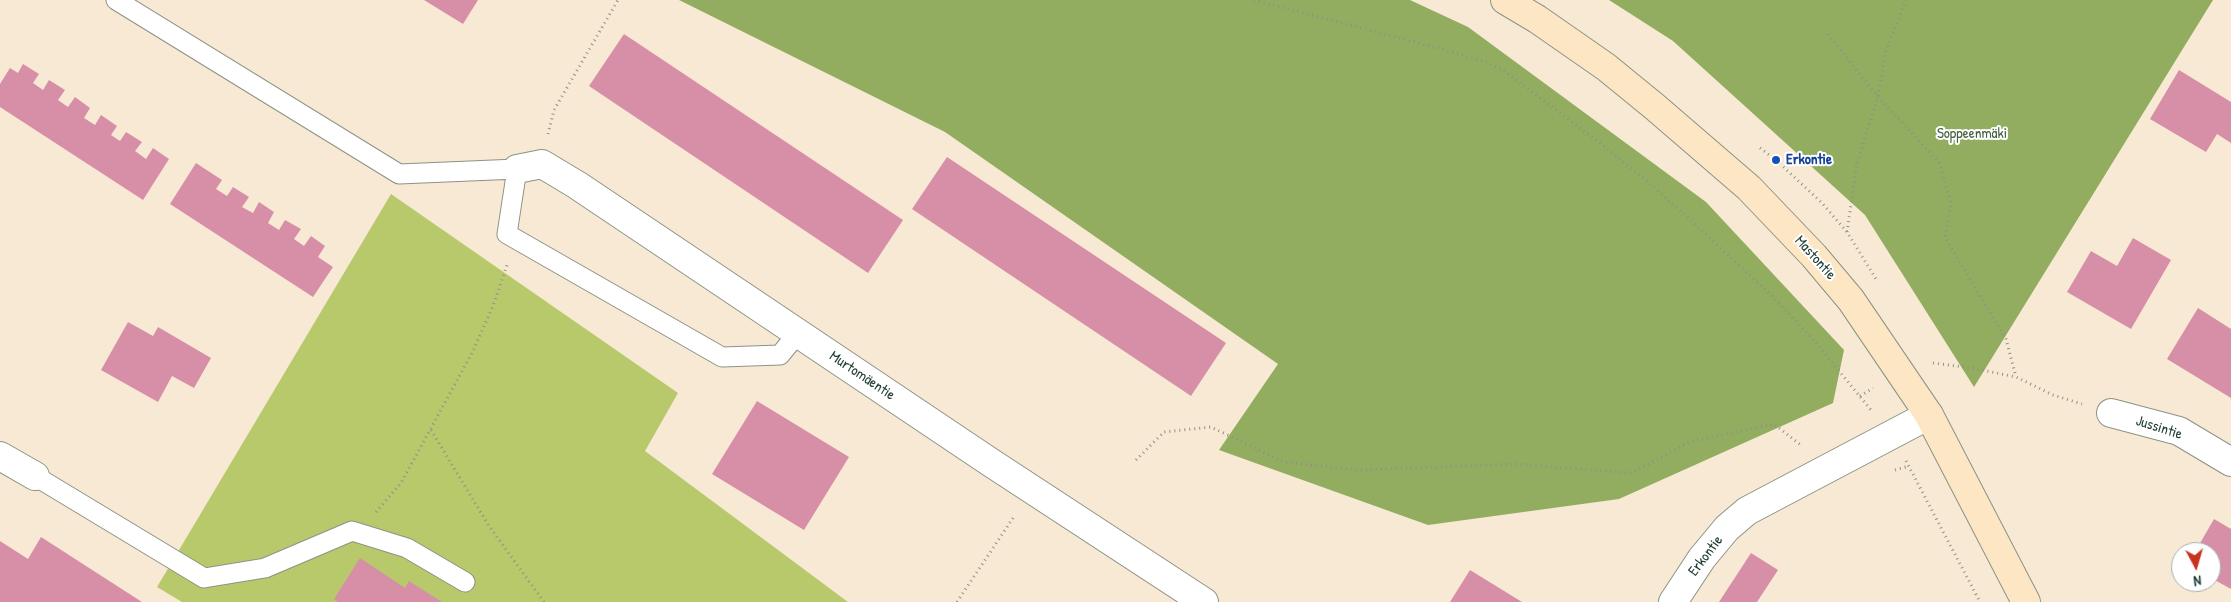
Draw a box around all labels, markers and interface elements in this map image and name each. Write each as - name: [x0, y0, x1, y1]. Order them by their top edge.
- park label: Soppeenmäki: [1937, 125, 2007, 143]
- place label: Erkontie: [1786, 151, 1832, 169]
- marker: Erkontie: [1770, 154, 1782, 166]
- street label: Mastontie: [1791, 232, 1839, 284]
- street label: Murtomäentie: [826, 348, 898, 404]
- street label: Jussintie: [2134, 412, 2184, 444]
- street label: Erkontie: [1685, 532, 1727, 580]
- north arrow: [2171, 542, 2221, 592]
- text: N: [2193, 572, 2202, 591]

